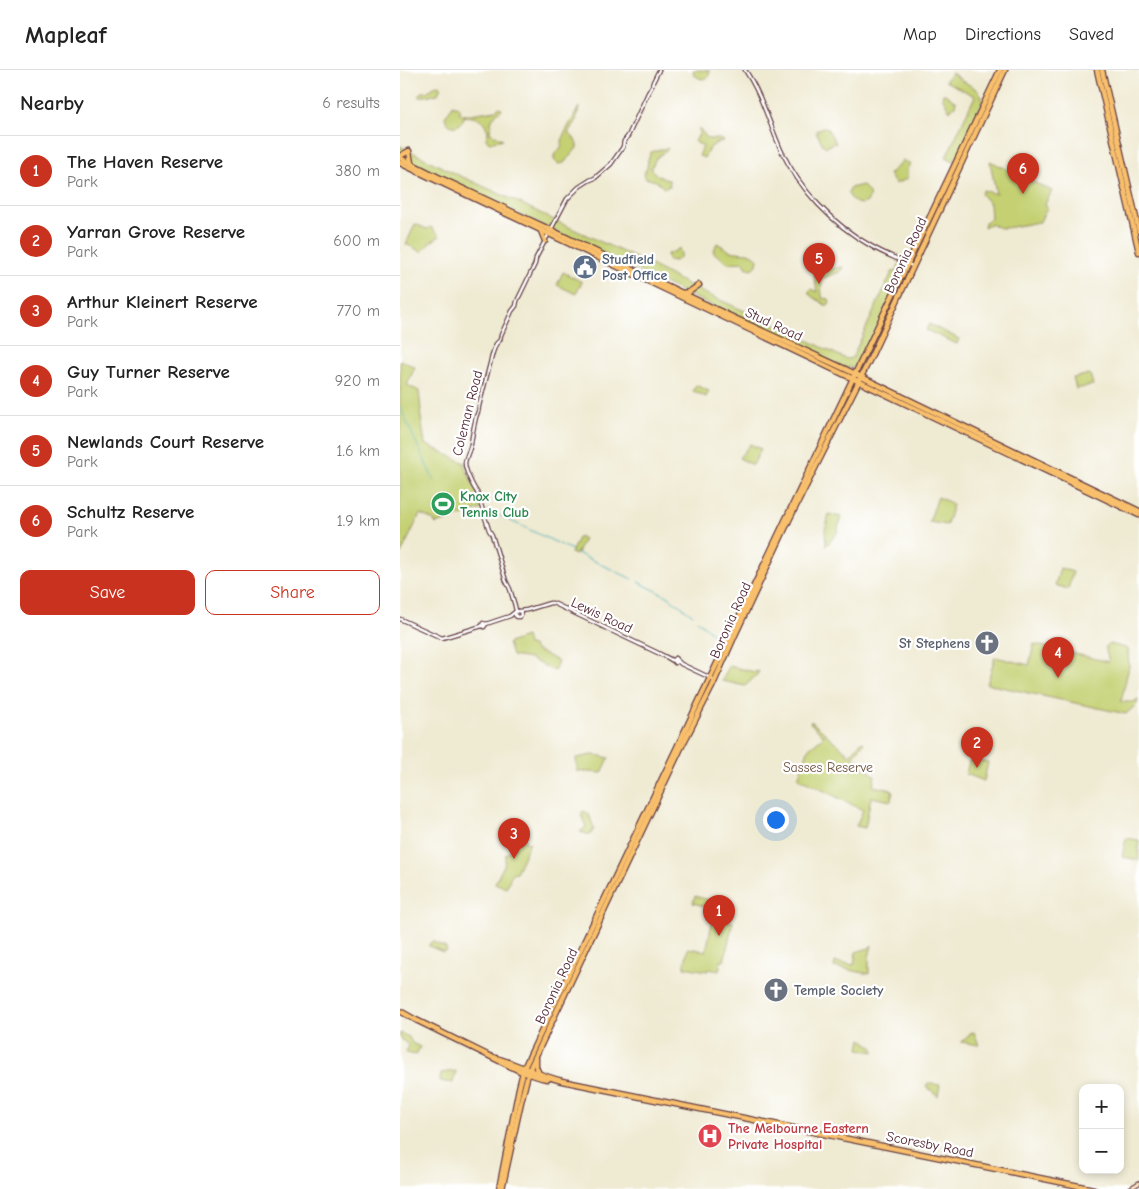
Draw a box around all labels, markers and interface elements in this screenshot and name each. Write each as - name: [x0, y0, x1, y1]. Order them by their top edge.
- text: Mapleaf: [25, 21, 106, 49]
- text: Map: [903, 24, 937, 45]
- text: Directions: [965, 24, 1041, 45]
- text: Saved: [1069, 24, 1114, 45]
- text: Nearby: [20, 91, 84, 115]
- text: 6 results: [322, 94, 380, 112]
- text: The Haven Reserve: [67, 151, 223, 173]
- pin: 6: [1007, 153, 1039, 194]
- text: 1: [33, 162, 39, 180]
- text: 380 m: [335, 162, 380, 180]
- text: Park: [67, 173, 98, 191]
- street label: Boronia Road: [880, 215, 930, 296]
- text: Yarran Grove Reserve: [67, 221, 245, 243]
- text: 2: [32, 232, 40, 250]
- text: 600 m: [333, 232, 380, 250]
- text: Park: [67, 243, 98, 261]
- pin: 5: [803, 243, 835, 284]
- place label: Studfield Post Office: [602, 251, 667, 284]
- public building icon: Studfield Post Office: [572, 254, 598, 280]
- text: Arthur Kleinert Reserve: [67, 291, 258, 313]
- text: 3: [32, 302, 40, 320]
- text: 770 m: [337, 302, 380, 320]
- street label: Stud Road: [742, 304, 805, 345]
- text: Park: [67, 313, 98, 331]
- text: Guy Turner Reserve: [67, 361, 230, 383]
- street label: Coleman Road: [449, 369, 486, 458]
- text: 4: [32, 372, 40, 390]
- text: 920 m: [335, 372, 380, 390]
- text: Park: [67, 383, 98, 401]
- text: Newlands Court Reserve: [67, 431, 264, 453]
- text: 5: [32, 442, 40, 460]
- text: 1.6 km: [336, 442, 380, 460]
- text: Park: [67, 453, 98, 471]
- place label: Knox City Tennis Club: [460, 488, 529, 521]
- sports icon: Knox City Tennis Club: [430, 491, 456, 517]
- text: Schultz Reserve: [67, 501, 194, 523]
- text: 6: [32, 512, 40, 530]
- text: 1.9 km: [336, 512, 380, 530]
- text: Park: [67, 523, 98, 541]
- button: Save: [20, 570, 195, 615]
- button: Share: [205, 570, 380, 615]
- street label: Boronia Road: [706, 579, 755, 661]
- street label: Lewis Road: [568, 594, 635, 637]
- church icon: St Stephens: [974, 630, 1000, 656]
- place label: St Stephens: [899, 635, 970, 652]
- pin: 4: [1042, 637, 1074, 678]
- pin: 2: [961, 727, 993, 768]
- park label: Sasses Reserve: [783, 759, 873, 776]
- your location: [763, 807, 789, 833]
- pin: 3: [498, 818, 530, 859]
- pin: 1: [703, 895, 735, 936]
- street label: Boronia Road: [531, 946, 581, 1027]
- church icon: Temple Society: [763, 977, 789, 1003]
- place label: Temple Society: [794, 982, 884, 999]
- map controls: [1079, 1084, 1124, 1174]
- button: +: [1079, 1084, 1124, 1129]
- place label: The Melbourne Eastern Private Hospital: [728, 1120, 869, 1153]
- hospital icon: The Melbourne Eastern Private Hospital: [697, 1123, 723, 1149]
- street label: Scoresby Road: [885, 1128, 975, 1161]
- button: −: [1079, 1129, 1124, 1174]

